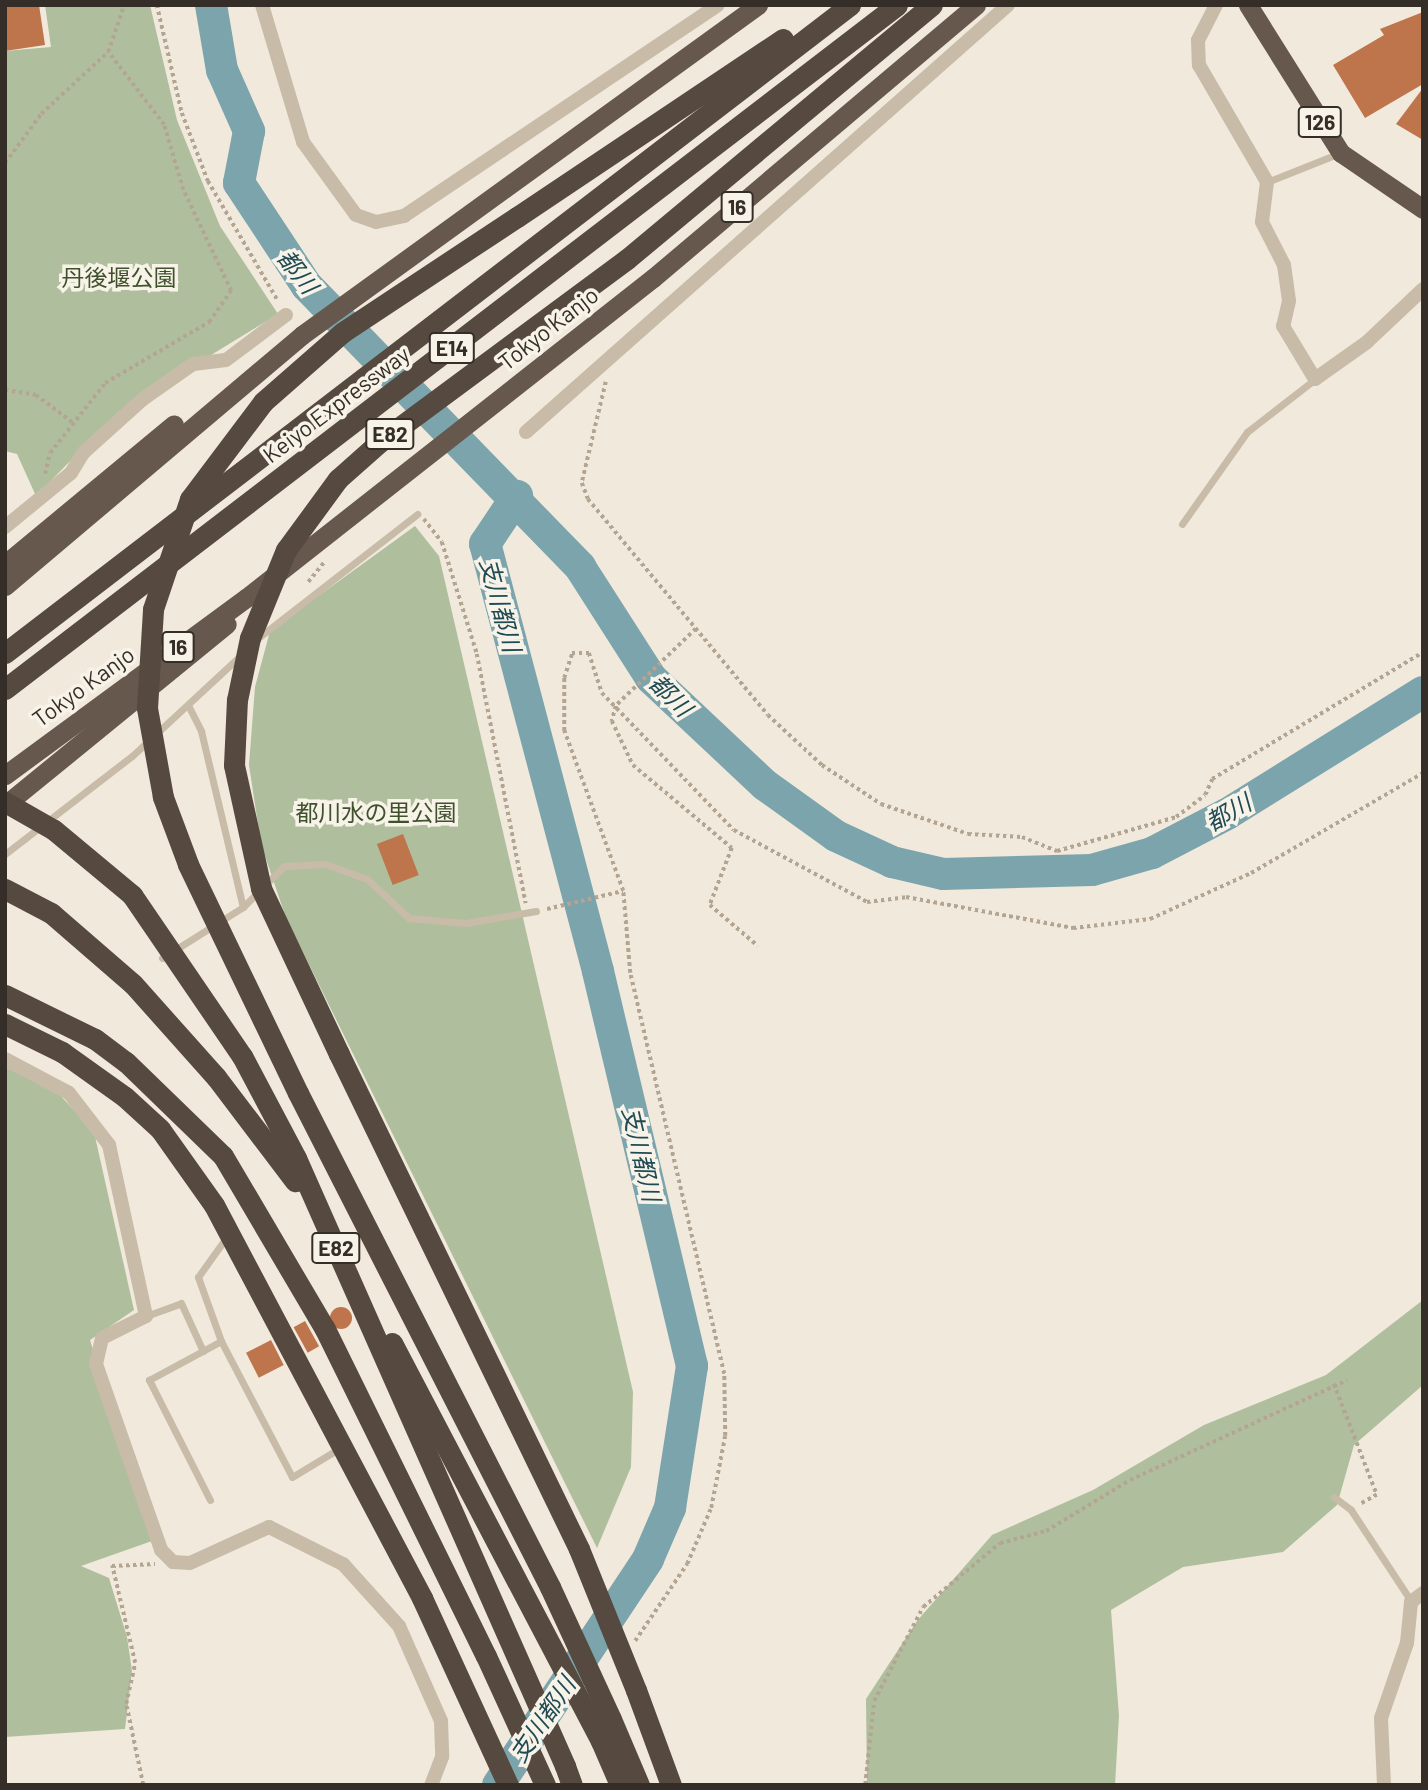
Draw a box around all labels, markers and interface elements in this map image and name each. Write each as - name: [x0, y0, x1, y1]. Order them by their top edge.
- road number: 126: [1297, 104, 1343, 140]
- road number: 16: [720, 190, 754, 224]
- water label: 都川: [272, 243, 324, 299]
- park label: 丹後堰公園: [62, 263, 176, 291]
- street label: Tokyo Kanjo: [493, 280, 603, 376]
- road number: E14: [428, 330, 476, 366]
- street label: Keiyo Expressway: [257, 340, 415, 468]
- road number: E82: [364, 416, 416, 452]
- water label: 支川都川: [475, 555, 527, 655]
- road number: 16: [160, 630, 196, 664]
- street label: Tokyo Kanjo: [27, 640, 139, 732]
- water label: 都川: [644, 668, 698, 722]
- water label: 都川: [1200, 788, 1256, 836]
- park label: 都川水の里公園: [296, 798, 456, 826]
- water label: 支川都川: [617, 1104, 667, 1204]
- road number: E82: [310, 1230, 362, 1266]
- water label: 支川都川: [503, 1671, 581, 1767]

